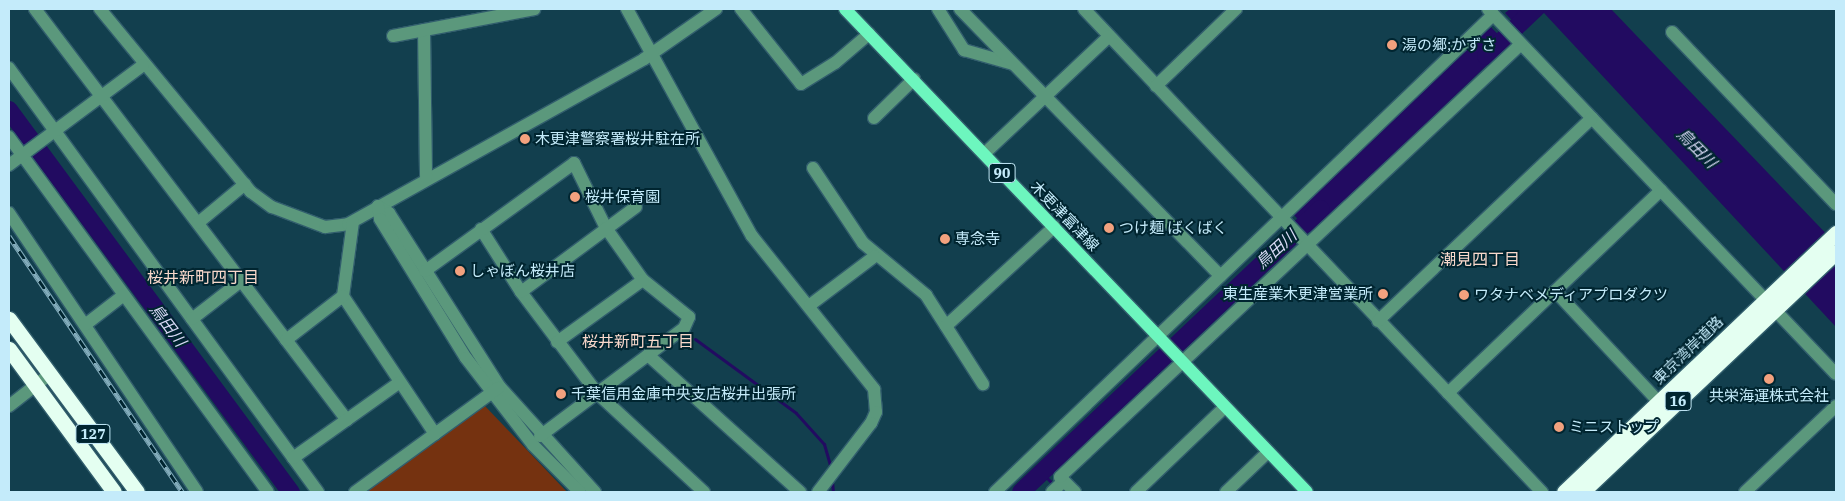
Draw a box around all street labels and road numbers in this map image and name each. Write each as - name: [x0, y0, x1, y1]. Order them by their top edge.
- road number: 90: [988, 162, 1016, 184]
- street label: 木更津富津線: [1027, 177, 1103, 255]
- street label: 東京湾岸道路: [1649, 312, 1727, 388]
- road number: 16: [1664, 390, 1692, 412]
- road number: 127: [74, 422, 112, 446]

